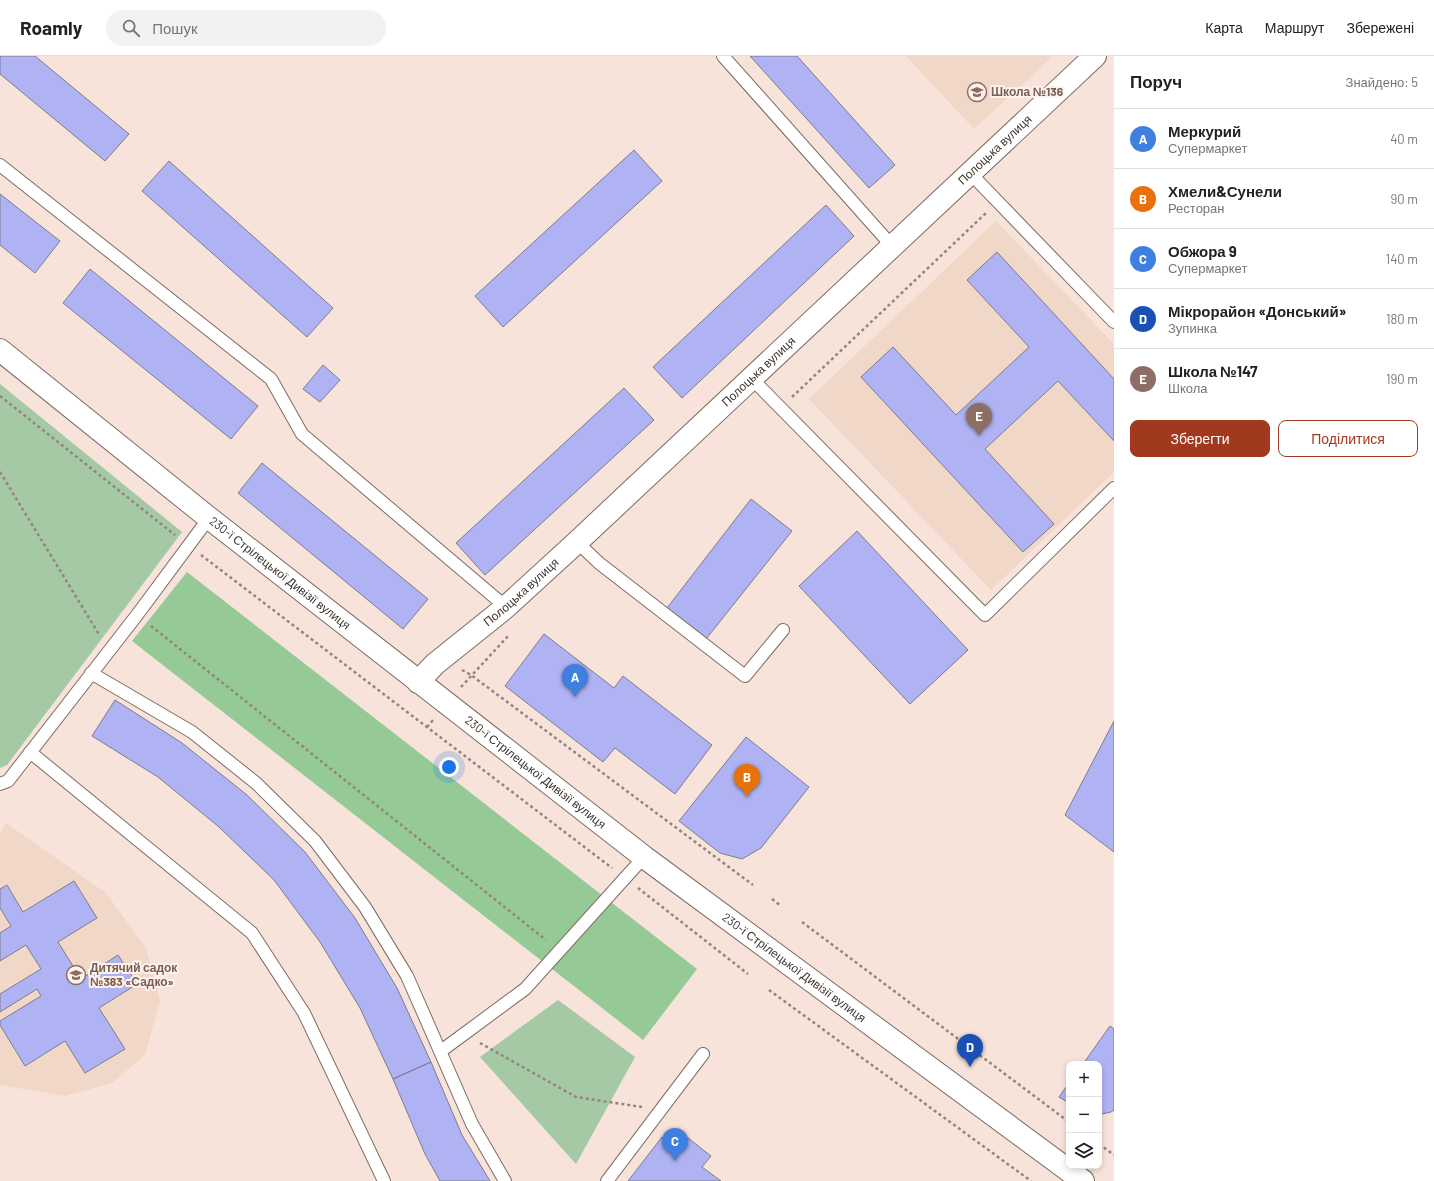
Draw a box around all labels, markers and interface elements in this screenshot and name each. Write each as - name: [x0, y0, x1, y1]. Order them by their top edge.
- search box: [106, 10, 386, 46]
- text: Roamly: [20, 16, 82, 39]
- icon: search: [120, 17, 142, 39]
- text: Пошук: [152, 19, 197, 37]
- text: Карта: [1205, 19, 1243, 36]
- text: Маршрут: [1265, 19, 1324, 36]
- text: Збережені: [1346, 19, 1414, 36]
- text: Поруч: [1130, 71, 1182, 91]
- text: Знайдено: 5: [1346, 74, 1418, 90]
- school or university icon: Школа №136: [966, 81, 988, 103]
- place label: Школа №136: [991, 84, 1064, 98]
- street label: Полоцька вулиця: [954, 111, 1034, 187]
- text: Меркурий: [1168, 122, 1241, 140]
- text: A: [1139, 131, 1147, 147]
- text: 40 m: [1390, 131, 1418, 147]
- text: Супермаркет: [1168, 140, 1247, 156]
- text: Хмели&Сунели: [1168, 182, 1282, 200]
- text: B: [1139, 191, 1147, 207]
- text: 90 m: [1391, 191, 1418, 207]
- text: Ресторан: [1168, 200, 1225, 216]
- text: Обжора 9: [1168, 242, 1237, 260]
- text: C: [1139, 251, 1147, 267]
- text: 140 m: [1386, 251, 1418, 267]
- text: Супермаркет: [1168, 260, 1247, 276]
- text: Мікрорайон «Донський»: [1168, 302, 1346, 320]
- text: D: [1139, 311, 1147, 327]
- text: 180 m: [1386, 311, 1418, 327]
- text: Зупинка: [1168, 320, 1217, 336]
- street label: Полоцька вулиця: [718, 333, 798, 409]
- text: Школа №147: [1168, 362, 1258, 380]
- text: E: [1139, 371, 1147, 387]
- text: 190 m: [1386, 371, 1418, 387]
- text: Школа: [1168, 380, 1208, 396]
- pin: E: [966, 403, 992, 436]
- button: Зберегти: [1130, 420, 1270, 457]
- button: Поділитися: [1278, 420, 1418, 457]
- street label: 230-ї Стрілецької Дивізії вулиця: [207, 513, 354, 632]
- street label: Полоцька вулиця: [480, 555, 561, 628]
- pin: A: [562, 664, 588, 697]
- street label: 230-ї Стрілецької Дивізії вулиця: [463, 712, 609, 831]
- your location: [439, 757, 459, 777]
- pin: B: [734, 764, 760, 797]
- street label: 230-ї Стрілецької Дивізії вулиця: [720, 909, 869, 1024]
- place label: Дитячий садок №383 «Садко»: [90, 960, 178, 989]
- school or university icon: Дитячий садок №383 «Садко»: [65, 964, 87, 986]
- pin: D: [957, 1034, 983, 1067]
- map controls: [1066, 1061, 1102, 1169]
- button: +: [1066, 1061, 1102, 1097]
- button: −: [1066, 1097, 1102, 1133]
- pin: C: [662, 1128, 688, 1161]
- button: layers: [1066, 1133, 1102, 1169]

